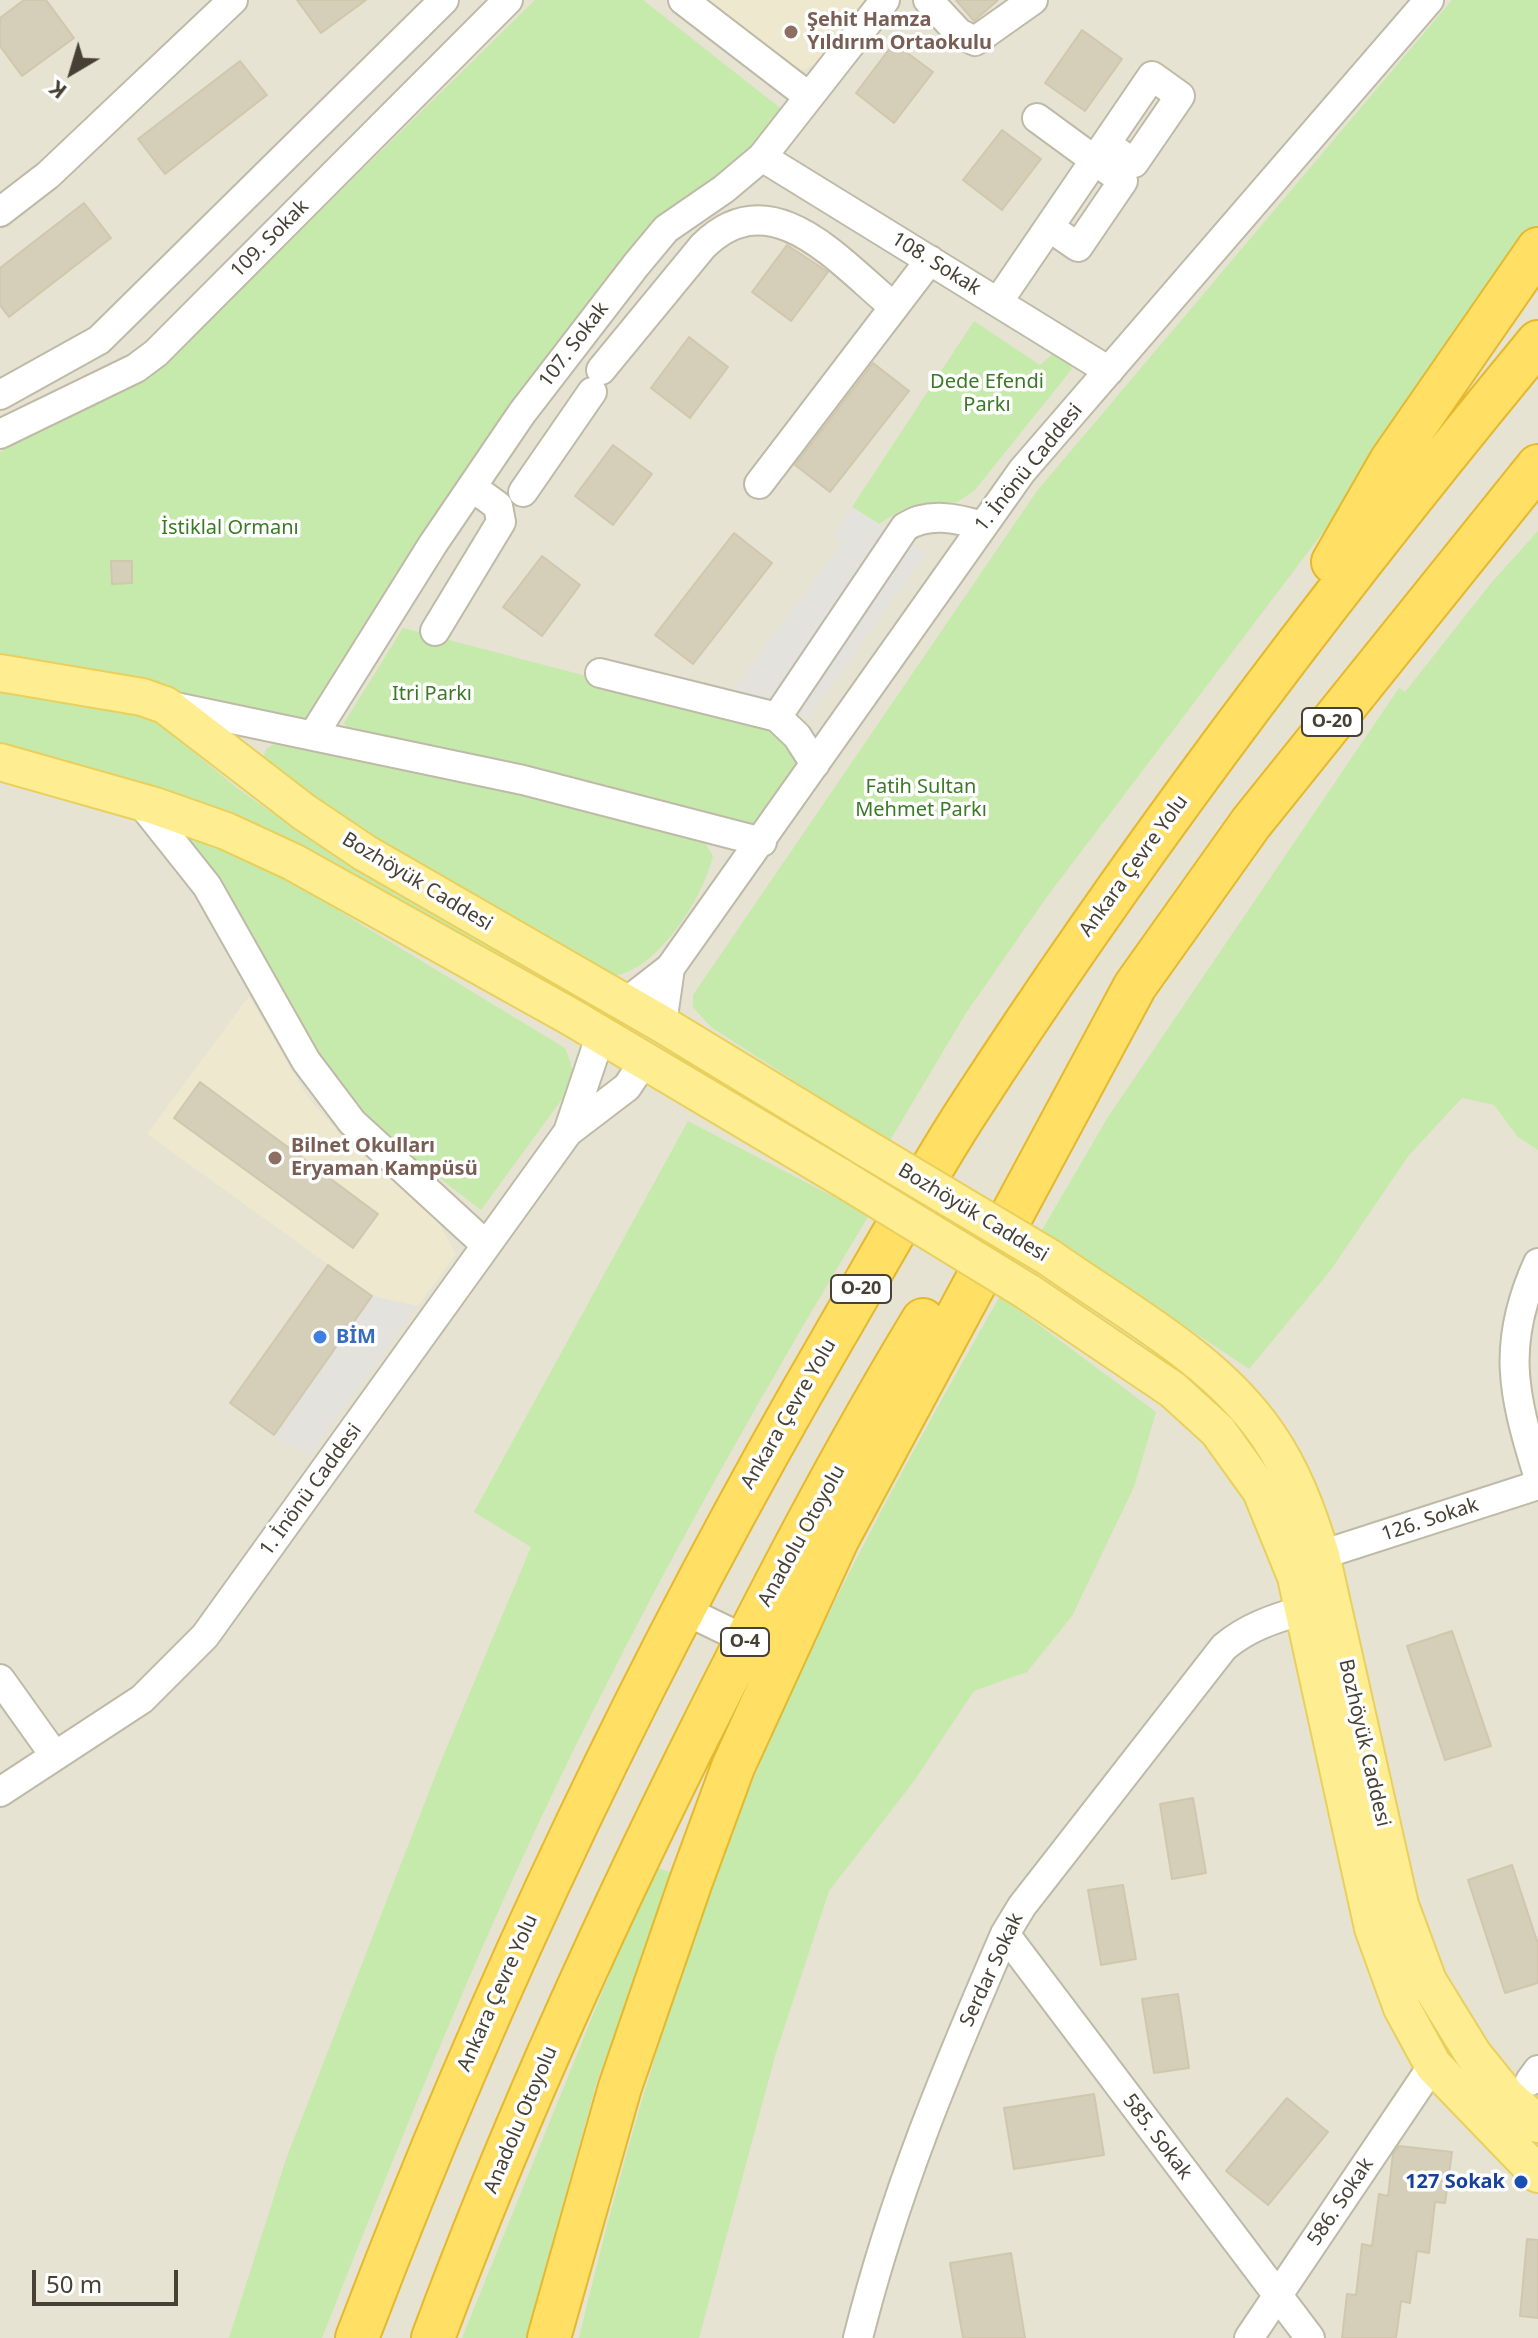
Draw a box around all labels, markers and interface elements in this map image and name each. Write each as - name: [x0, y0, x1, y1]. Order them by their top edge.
- place label: Şehit Hamza Yıldırım Ortaokulu: [807, 8, 992, 55]
- marker: Şehit Hamza Yıldırım Ortaokulu: [782, 23, 800, 41]
- north arrow: [32, 32, 112, 112]
- text: K: [42, 75, 72, 107]
- street label: 109. Sokak: [226, 195, 314, 283]
- street label: 108. Sokak: [887, 227, 985, 301]
- street label: 107. Sokak: [534, 298, 614, 392]
- park label: Dede Efendi Parkı: [930, 370, 1044, 417]
- street label: 1. İnönü Caddesi: [970, 399, 1088, 537]
- park label: İstiklal Ormanı: [161, 516, 299, 540]
- park label: Itri Parkı: [392, 682, 472, 706]
- road number: O-20: [1302, 708, 1362, 736]
- park label: Fatih Sultan Mehmet Parkı: [855, 775, 987, 822]
- street label: Ankara Çevre Yolu: [1075, 790, 1193, 942]
- street label: Bozhöyük Caddesi: [337, 828, 497, 936]
- place label: Bilnet Okulları Eryaman Kampüsü: [291, 1134, 478, 1181]
- marker: Bilnet Okulları Eryaman Kampüsü: [266, 1149, 284, 1167]
- street label: Bozhöyük Caddesi: [893, 1159, 1053, 1267]
- road number: O-20: [831, 1275, 891, 1303]
- place label: BİM: [336, 1325, 376, 1349]
- marker: BİM: [311, 1328, 329, 1346]
- street label: Ankara Çevre Yolu: [736, 1335, 842, 1493]
- street label: 1. İnönü Caddesi: [255, 1419, 367, 1561]
- street label: Anadolu Otoyolu: [753, 1461, 851, 1611]
- street label: 126. Sokak: [1378, 1493, 1482, 1547]
- road number: O-4: [721, 1628, 769, 1656]
- street label: Bozhöyük Caddesi: [1333, 1657, 1395, 1829]
- street label: Serdar Sokak: [955, 1909, 1029, 2031]
- street label: Ankara Çevre Yolu: [453, 1911, 543, 2075]
- street label: Anadolu Otoyolu: [479, 2043, 563, 2197]
- street label: 585. Sokak: [1117, 2090, 1197, 2184]
- street label: 586. Sokak: [1303, 2154, 1379, 2250]
- place label: 127 Sokak: [1405, 2170, 1505, 2194]
- marker: 127 Sokak: [1512, 2173, 1530, 2191]
- scale bar: [36, 2254, 182, 2304]
- text: 50 m: [46, 2267, 102, 2300]

